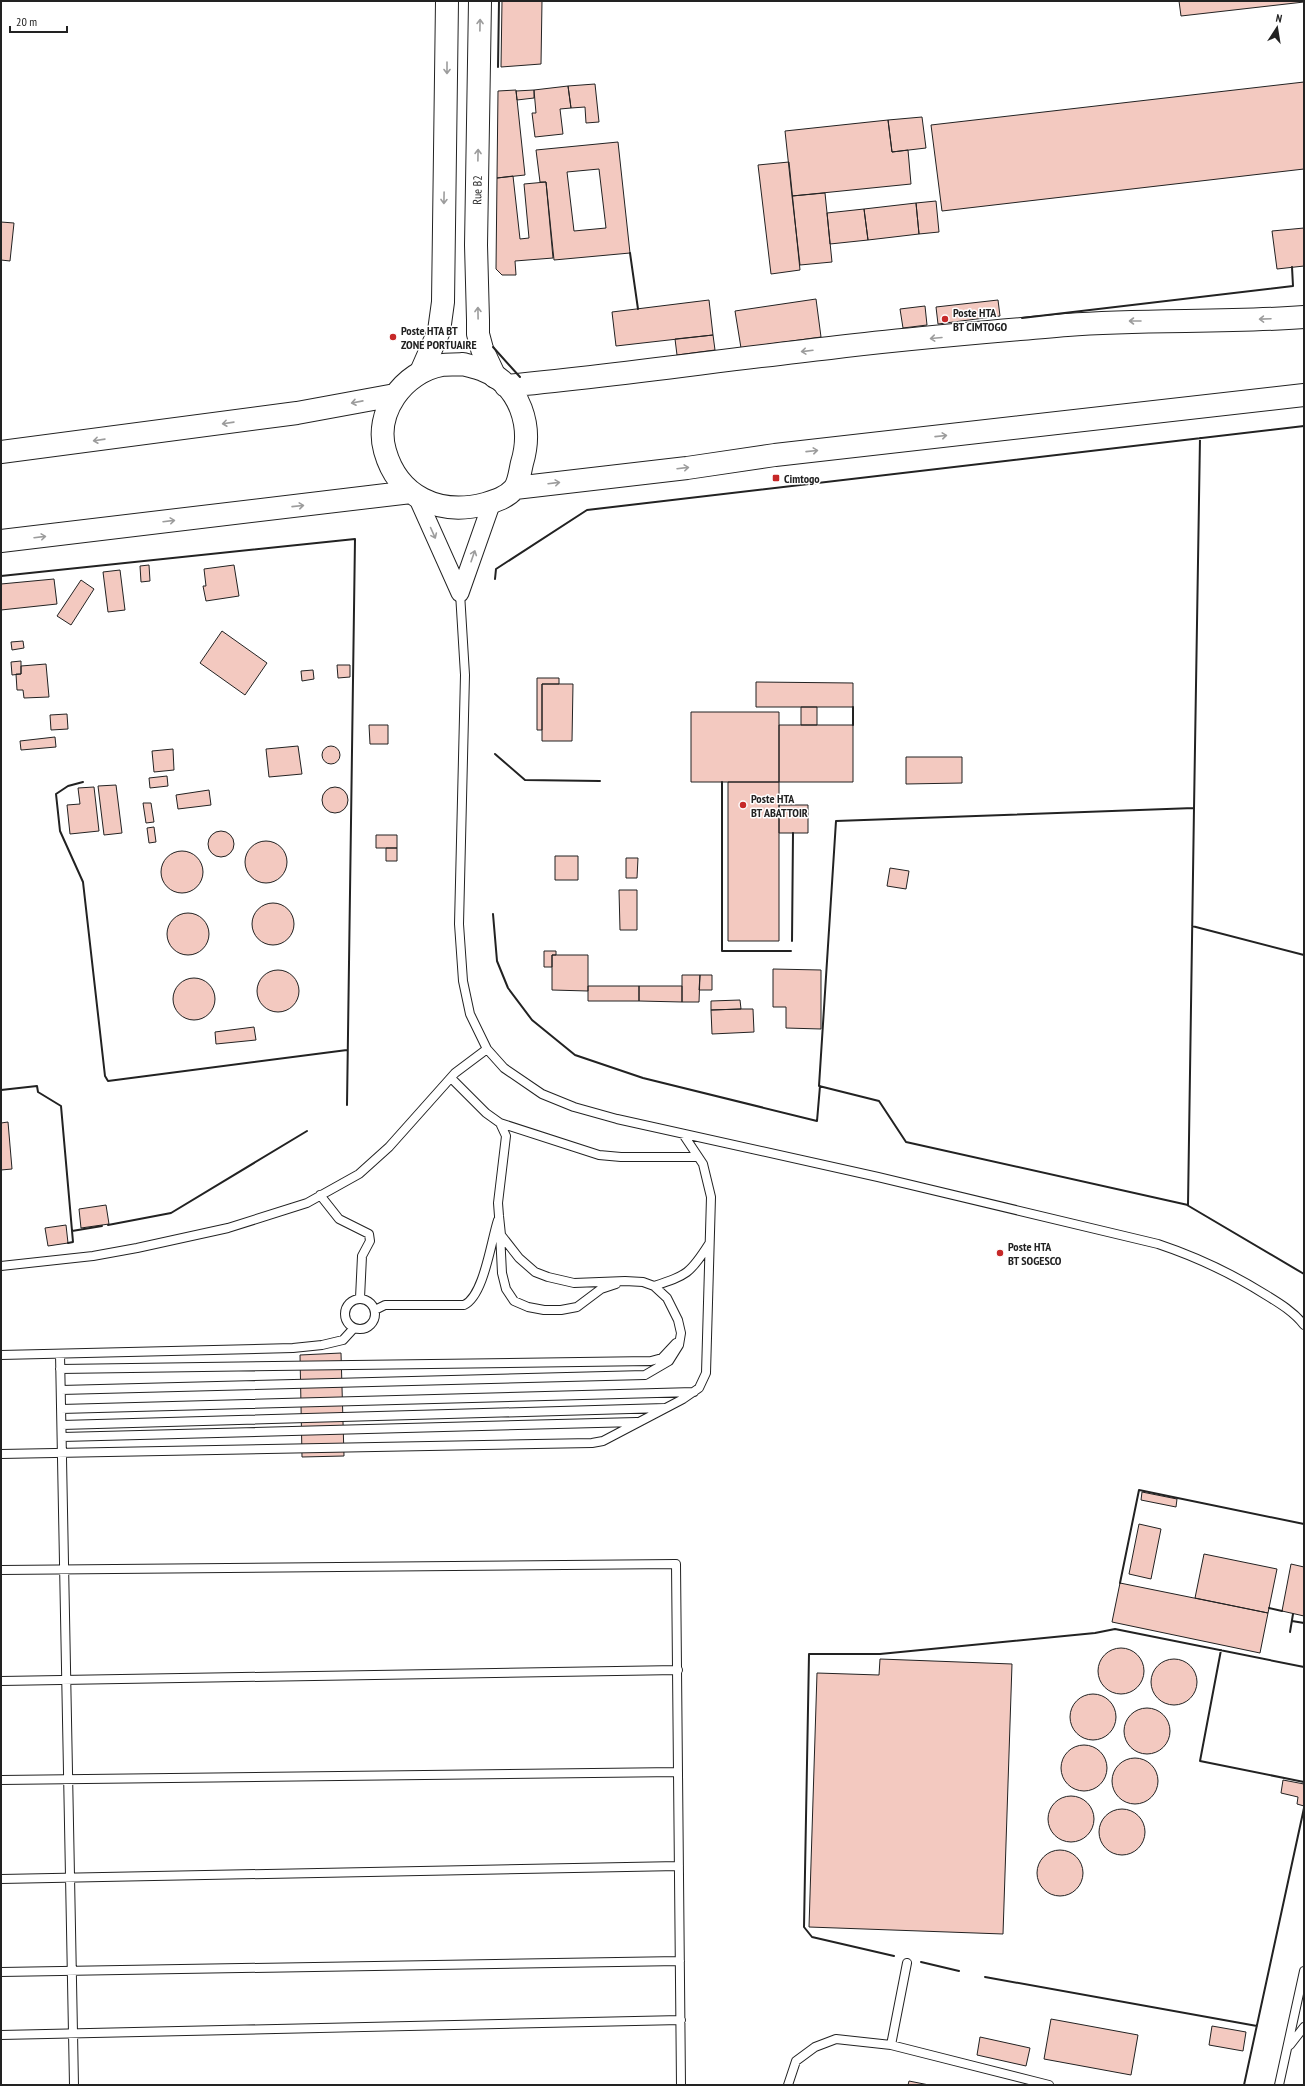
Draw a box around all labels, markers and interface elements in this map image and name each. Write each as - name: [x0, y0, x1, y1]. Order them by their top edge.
- scale bar: [10, 8, 67, 34]
- north arrow: [1257, 8, 1297, 48]
- text: N: [1275, 11, 1283, 26]
- text: 20 m: [16, 14, 37, 29]
- one-way arrow: [476, 19, 484, 32]
- one-way arrow: [443, 61, 451, 74]
- one-way arrow: [474, 149, 482, 162]
- street label: Rue B2: [469, 175, 485, 205]
- one-way arrow: [440, 191, 448, 204]
- place label: Poste HTA BT CIMTOGO: [953, 305, 1007, 334]
- one-way arrow: [474, 307, 482, 320]
- marker: Poste HTA BT CIMTOGO: [940, 314, 950, 324]
- one-way arrow: [1259, 316, 1272, 323]
- one-way arrow: [1129, 318, 1142, 325]
- place label: Poste HTA BT ZONE PORTUAIRE: [401, 323, 477, 352]
- marker: Poste HTA BT ZONE PORTUAIRE: [388, 332, 398, 342]
- one-way arrow: [930, 334, 943, 341]
- one-way arrow: [800, 347, 813, 355]
- one-way arrow: [350, 399, 363, 407]
- one-way arrow: [222, 419, 235, 426]
- one-way arrow: [934, 432, 947, 440]
- one-way arrow: [93, 436, 106, 444]
- one-way arrow: [805, 447, 818, 454]
- one-way arrow: [676, 464, 689, 472]
- place label: Cimtogo: [784, 471, 820, 486]
- marker: Cimtogo: [771, 473, 781, 483]
- one-way arrow: [547, 479, 560, 487]
- one-way arrow: [291, 502, 304, 510]
- one-way arrow: [162, 517, 175, 525]
- one-way arrow: [430, 526, 437, 538]
- one-way arrow: [33, 533, 46, 540]
- one-way arrow: [469, 551, 477, 563]
- place label: Poste HTA BT ABATTOIR: [751, 791, 808, 820]
- marker: Poste HTA BT ABATTOIR: [738, 800, 748, 810]
- place label: Poste HTA BT SOGESCO: [1008, 1239, 1062, 1268]
- marker: Poste HTA BT SOGESCO: [995, 1248, 1005, 1258]

